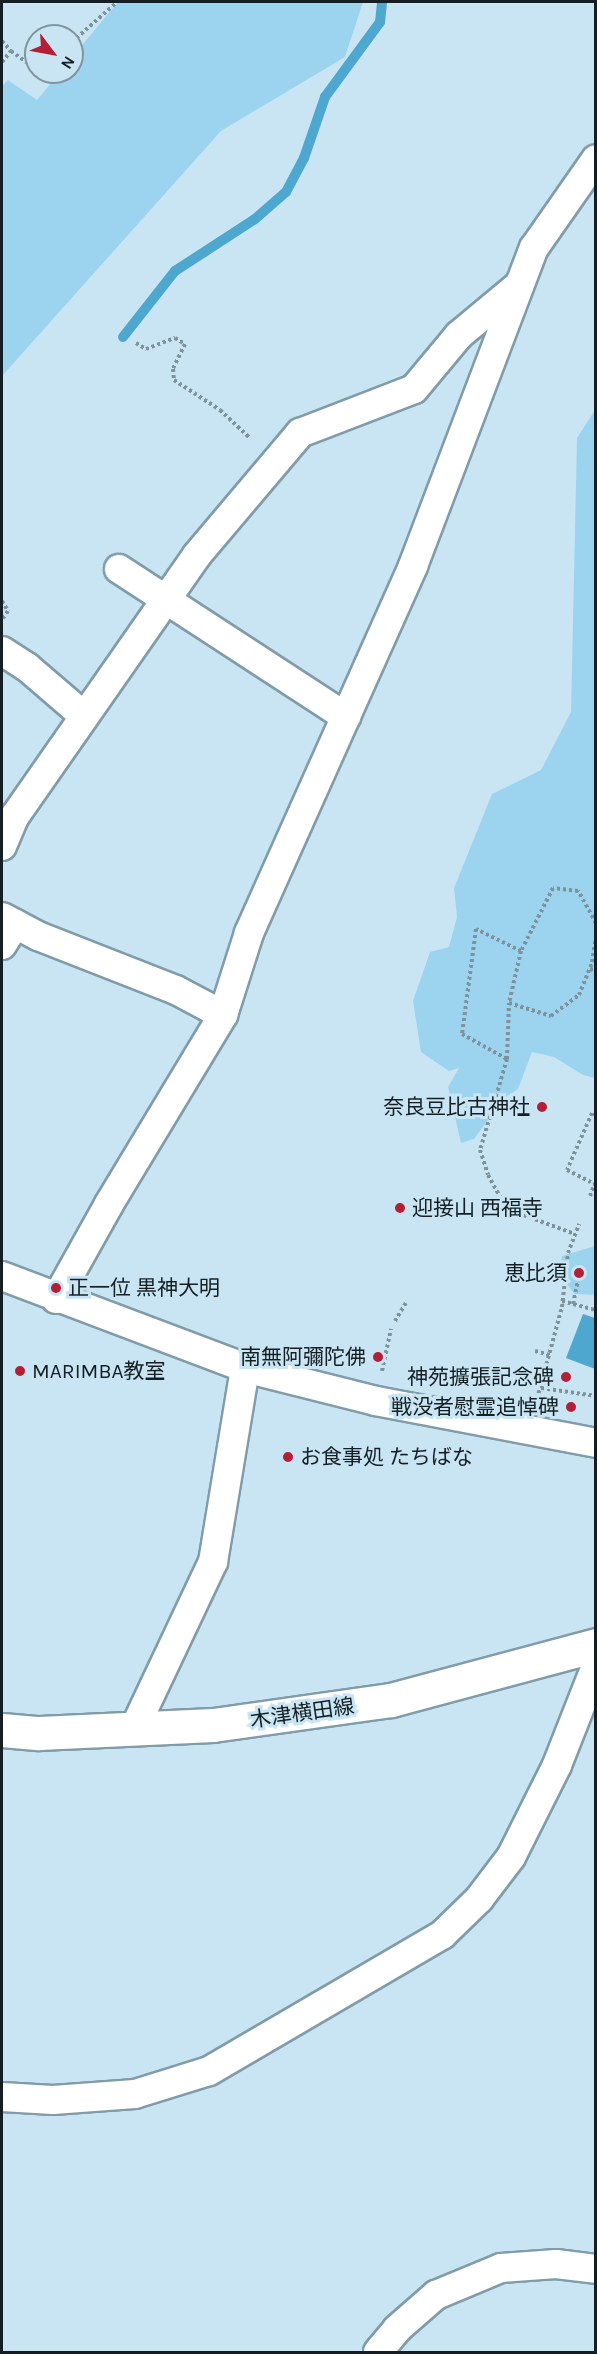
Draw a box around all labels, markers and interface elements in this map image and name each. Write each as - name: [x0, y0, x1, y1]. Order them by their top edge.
- north arrow: [24, 24, 84, 84]
- text: N: [57, 53, 79, 73]
- place label: 奈良豆比古神社: [383, 1094, 530, 1120]
- marker: 奈良豆比古神社: [535, 1100, 549, 1114]
- place label: 迎接山 西福寺: [412, 1195, 543, 1221]
- marker: 迎接山 西福寺: [393, 1201, 407, 1215]
- place label: 恵比須: [504, 1260, 567, 1286]
- marker: 恵比須: [572, 1266, 586, 1280]
- place label: 正一位 黒神大明: [68, 1275, 220, 1301]
- marker: 正一位 黒神大明: [49, 1281, 63, 1295]
- place label: 南無阿彌陀佛: [240, 1344, 366, 1370]
- marker: 南無阿彌陀佛: [371, 1350, 385, 1364]
- place label: MARIMBA教室: [32, 1358, 165, 1384]
- marker: MARIMBA教室: [13, 1364, 27, 1378]
- place label: 神苑擴張記念碑: [407, 1364, 554, 1390]
- marker: 神苑擴張記念碑: [559, 1370, 573, 1384]
- place label: 戦没者慰霊追悼碑: [391, 1394, 559, 1420]
- marker: 戦没者慰霊追悼碑: [564, 1400, 578, 1414]
- place label: お食事処 たちばな: [300, 1444, 473, 1470]
- marker: お食事処 たちばな: [281, 1450, 295, 1464]
- street label: 木津横田線: [248, 1693, 356, 1733]

